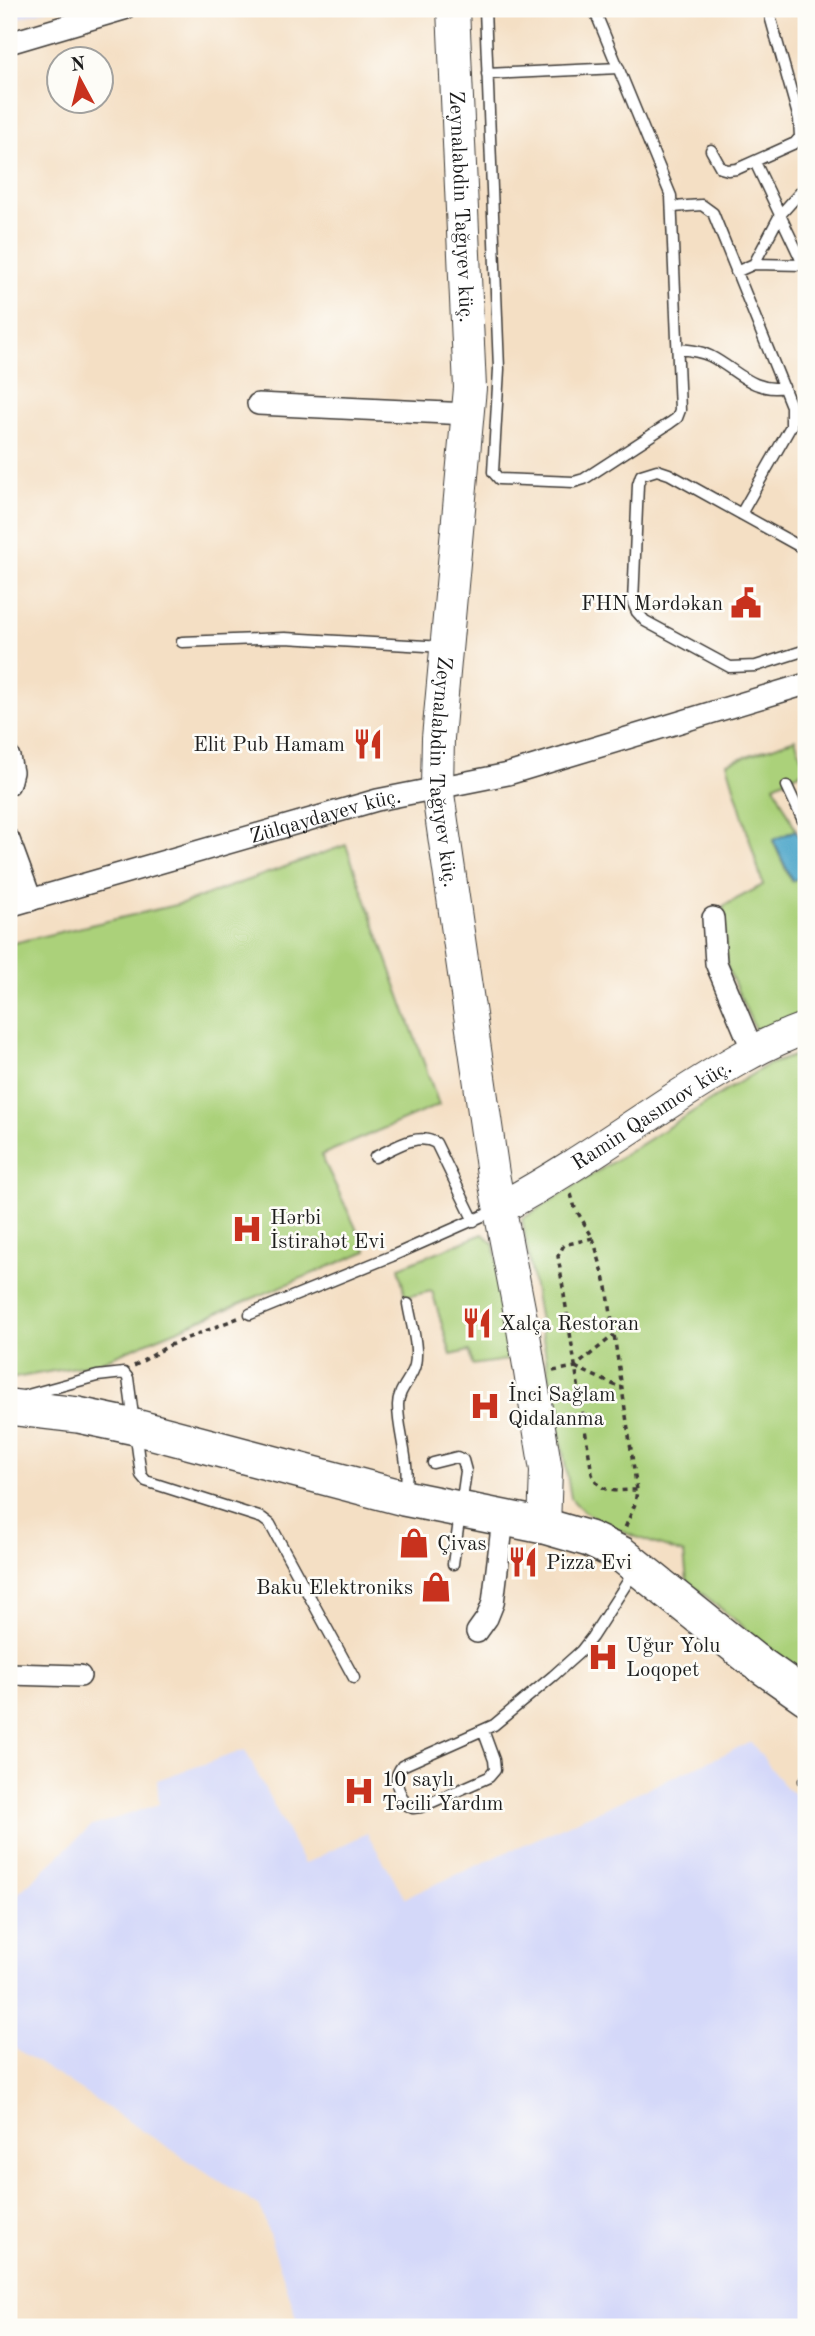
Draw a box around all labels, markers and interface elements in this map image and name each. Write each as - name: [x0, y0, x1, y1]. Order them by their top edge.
- north arrow: [46, 46, 116, 116]
- text: N: [70, 55, 87, 76]
- street label: Zeynalabdin Tağıyev küç.: [445, 90, 476, 323]
- public building icon: FHN Mərdəkan: [729, 586, 763, 620]
- place label: FHN Mərdəkan: [581, 594, 723, 615]
- street label: Zeynalabdin Tağıyev küç.: [425, 655, 460, 889]
- restaurant icon: Elit Pub Hamam: [351, 727, 385, 761]
- place label: Elit Pub Hamam: [193, 735, 345, 756]
- street label: Zülqaydayev küç.: [248, 786, 403, 848]
- street label: Ramin Qasımov küç.: [569, 1057, 735, 1175]
- place label: Hərbi İstirahət Evi: [270, 1208, 385, 1253]
- hospital icon: Hərbi İstirahət Evi: [230, 1212, 264, 1246]
- restaurant icon: Xalça Restoran: [460, 1306, 494, 1340]
- place label: Xalça Restoran: [500, 1314, 639, 1335]
- place label: İnci Sağlam Qidalanma: [508, 1381, 616, 1430]
- hospital icon: İnci Sağlam Qidalanma: [468, 1389, 502, 1423]
- shop icon: Çivas: [397, 1526, 431, 1560]
- place label: Çivas: [437, 1534, 487, 1555]
- restaurant icon: Pizza Evi: [506, 1545, 540, 1579]
- place label: Pizza Evi: [546, 1553, 632, 1574]
- shop icon: Baku Elektroniks: [419, 1570, 453, 1604]
- place label: Baku Elektroniks: [256, 1578, 413, 1599]
- place label: Uğur Yolu Loqopet: [626, 1636, 721, 1681]
- hospital icon: Uğur Yolu Loqopet: [586, 1640, 620, 1674]
- place label: 10 saylı Təcili Yardım: [382, 1770, 504, 1815]
- hospital icon: 10 saylı Təcili Yardım: [342, 1774, 376, 1808]

